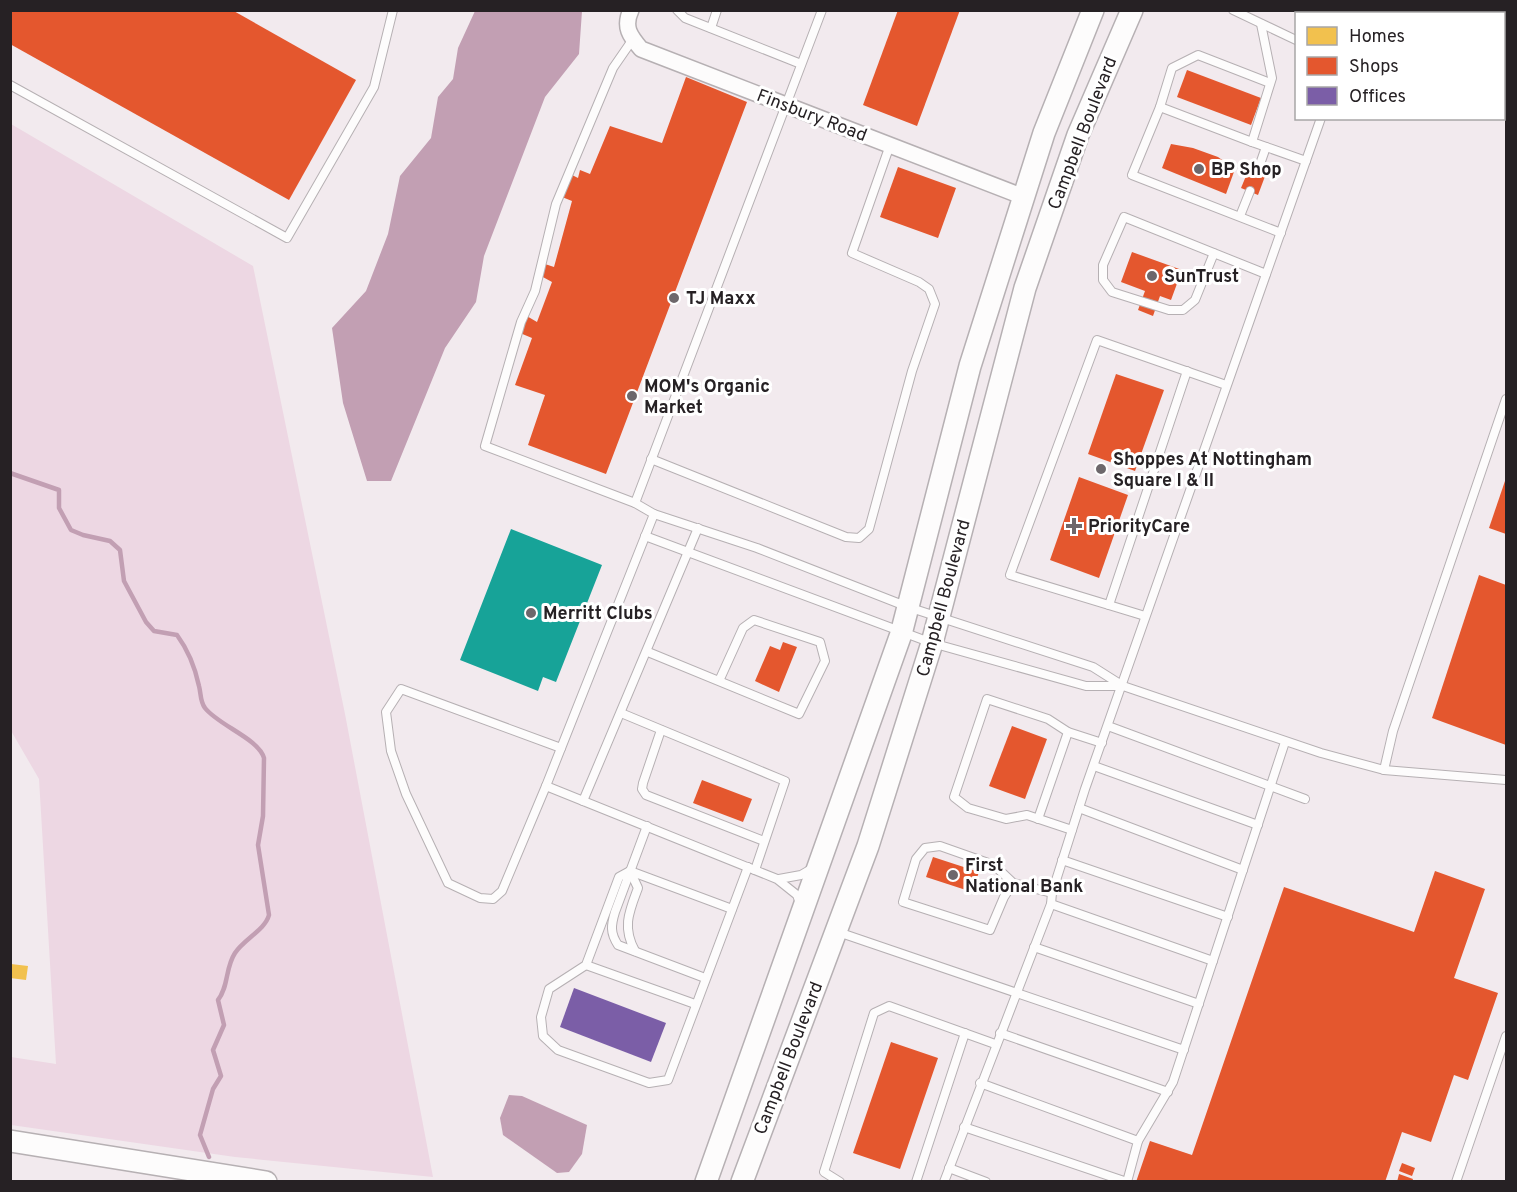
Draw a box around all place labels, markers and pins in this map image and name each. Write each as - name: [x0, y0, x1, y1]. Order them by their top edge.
- place label: BP Shop: [1211, 159, 1282, 182]
- marker: BP Shop: [1192, 162, 1206, 176]
- place label: SunTrust: [1164, 266, 1239, 289]
- marker: SunTrust: [1145, 269, 1159, 283]
- place label: TJ Maxx: [686, 288, 756, 311]
- marker: TJ Maxx: [667, 291, 681, 305]
- place label: MOM's Organic Market: [644, 376, 770, 420]
- marker: MOM's Organic Market: [625, 389, 639, 403]
- place label: Shoppes At Nottingham Square I & II: [1113, 449, 1312, 493]
- marker: Shoppes At Nottingham Square I & II: [1094, 462, 1108, 476]
- place label: PriorityCare: [1088, 516, 1190, 539]
- marker: PriorityCare: [1065, 517, 1083, 535]
- place label: Merritt Clubs: [543, 603, 653, 626]
- marker: Merritt Clubs: [524, 606, 538, 620]
- place label: First National Bank: [965, 855, 1083, 899]
- marker: First National Bank: [946, 868, 960, 882]

